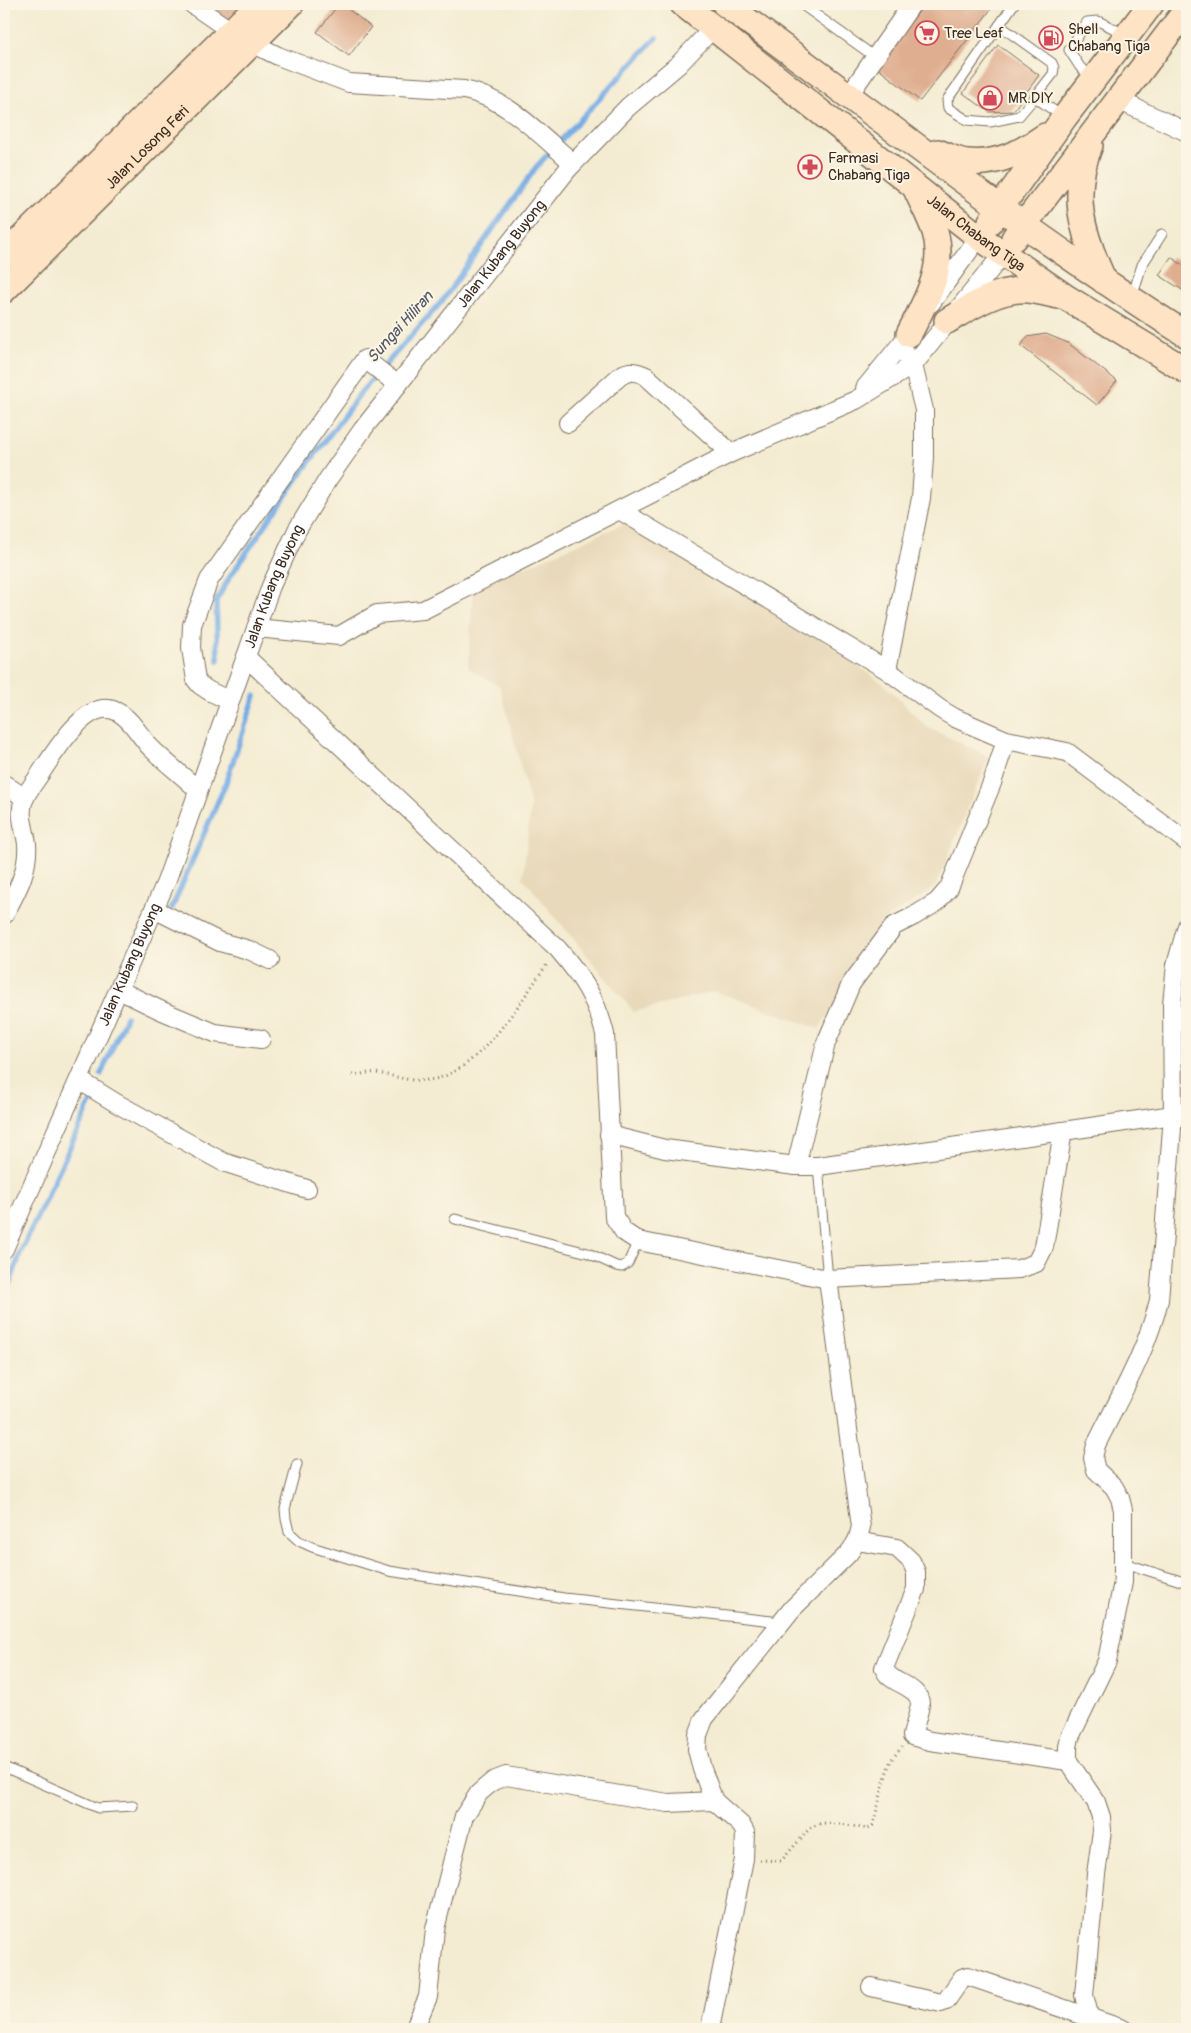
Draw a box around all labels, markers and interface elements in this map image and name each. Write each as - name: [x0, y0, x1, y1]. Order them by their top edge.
- supermarket icon: Tree Leaf: [914, 20, 940, 46]
- place label: Shell Chabang Tiga: [1068, 20, 1150, 56]
- place label: Tree Leaf: [944, 24, 1004, 43]
- fuel station icon: Shell Chabang Tiga: [1038, 25, 1064, 51]
- shop icon: MR.DIY: [977, 85, 1003, 111]
- place label: MR.DIY: [1008, 89, 1053, 108]
- street label: Jalan Losong Feri: [101, 101, 193, 193]
- place label: Farmasi Chabang Tiga: [828, 149, 910, 185]
- pharmacy icon: Farmasi Chabang Tiga: [797, 154, 823, 180]
- street label: Jalan Chabang Tiga: [923, 190, 1029, 276]
- street label: Jalan Kubang Buyong: [453, 196, 550, 311]
- water label: Sungai Hiliran: [363, 286, 438, 367]
- street label: Jalan Kubang Buyong: [240, 521, 308, 651]
- street label: Jalan Kubang Buyong: [94, 900, 165, 1029]

